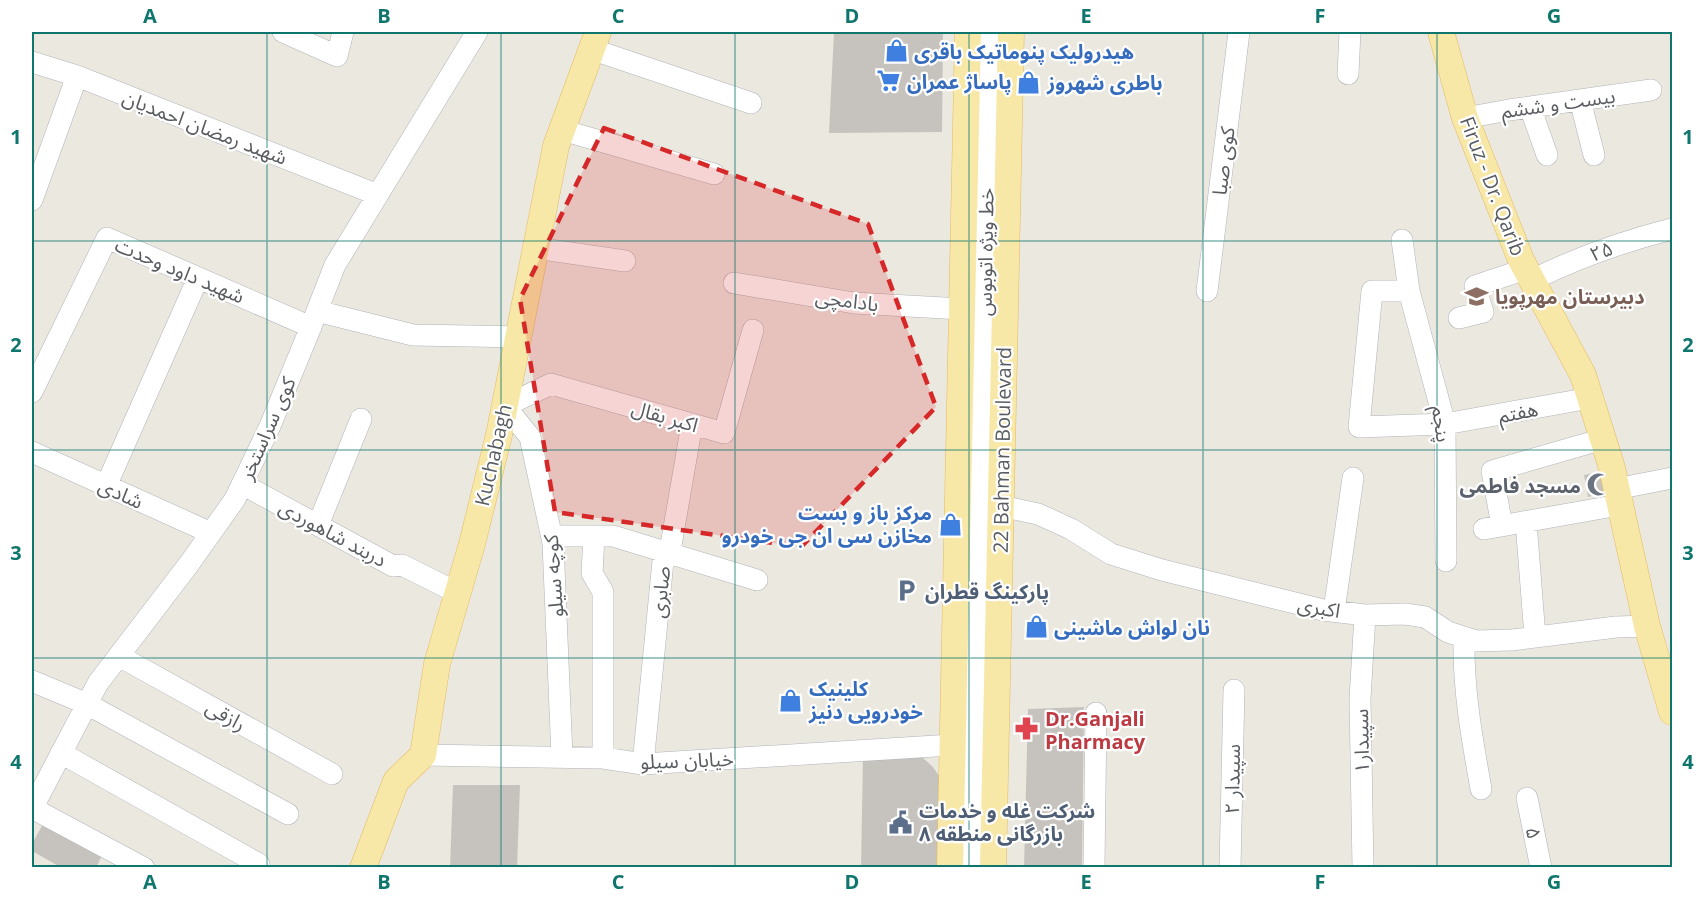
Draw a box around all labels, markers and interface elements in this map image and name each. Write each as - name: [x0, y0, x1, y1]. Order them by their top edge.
- text: A: [143, 2, 157, 29]
- text: B: [377, 2, 391, 29]
- text: C: [612, 2, 625, 29]
- text: D: [845, 2, 859, 29]
- text: E: [1080, 2, 1092, 29]
- text: F: [1315, 2, 1325, 29]
- text: G: [1547, 2, 1561, 29]
- shop icon: هیدرولیک پنوماتیک باقری: [883, 38, 909, 64]
- place label: هیدرولیک پنوماتیک باقری: [914, 38, 1134, 65]
- supermarket icon: پاساژ عمران: [876, 68, 902, 94]
- place label: پاساژ عمران: [907, 68, 1012, 95]
- shop icon: باطری شهروز: [1016, 69, 1042, 95]
- place label: باطری شهروز: [1046, 69, 1163, 96]
- street label: بیست و ششم: [1499, 82, 1617, 126]
- street label: شهید رمضان احمدیان: [119, 83, 291, 171]
- street label: Firuz - Dr. Qarib: [1454, 112, 1532, 260]
- text: 1: [10, 123, 22, 150]
- text: 1: [1682, 123, 1694, 150]
- street label: کوی صبا: [1205, 124, 1241, 197]
- street label: خط ویژه اتوبوس: [970, 188, 1000, 316]
- street label: شهید داود وحدت: [111, 231, 249, 309]
- street label: ۲۵: [1585, 234, 1617, 268]
- street label: بادامچی: [814, 283, 880, 317]
- school or university icon: دبیرستان مهرپویا: [1464, 283, 1490, 309]
- place label: دبیرستان مهرپویا: [1495, 283, 1644, 310]
- text: 2: [10, 331, 22, 358]
- text: 2: [1682, 331, 1694, 358]
- street label: 22 Bahman Boulevard: [987, 347, 1017, 553]
- street label: کوی سراستخر: [232, 372, 302, 485]
- street label: اکبر بقال: [629, 394, 701, 438]
- street label: هفتم: [1496, 395, 1541, 431]
- street label: Kuchabagh: [468, 401, 518, 509]
- street label: پنجم: [1424, 404, 1458, 444]
- street label: شادی: [94, 471, 148, 515]
- place label: مسجد فاطمی: [1460, 472, 1581, 499]
- mosque icon: مسجد فاطمی: [1586, 472, 1612, 498]
- street label: دربند شاهوردی: [274, 493, 392, 573]
- place label: مرکز باز و بست مخازن سی ان جی خودرو: [722, 499, 932, 549]
- shop icon: مرکز باز و بست مخازن سی ان جی خودرو: [937, 511, 963, 537]
- street label: کوچه سیلو: [537, 533, 569, 618]
- text: 3: [10, 539, 22, 566]
- text: 3: [1682, 539, 1694, 566]
- street label: صابری: [644, 565, 676, 619]
- parking icon: پارکینگ قطران: [894, 578, 920, 604]
- place label: پارکینگ قطران: [925, 578, 1049, 605]
- street label: اکبری: [1295, 590, 1343, 624]
- shop icon: نان لواش ماشینی: [1023, 614, 1049, 640]
- place label: نان لواش ماشینی: [1054, 614, 1210, 641]
- place label: کلینیک خودرویی دنیز: [808, 675, 923, 725]
- shop icon: کلینیک خودرویی دنیز: [778, 687, 804, 713]
- street label: رازقی: [201, 693, 251, 737]
- place label: Dr.Ganjali Pharmacy: [1045, 705, 1146, 755]
- street label: سپیدار۱: [1347, 708, 1375, 774]
- pharmacy icon: Dr.Ganjali Pharmacy: [1014, 716, 1040, 742]
- street label: سپیدار ۲: [1218, 744, 1246, 814]
- street label: خیابان سیلو: [640, 745, 734, 775]
- text: 4: [10, 748, 22, 775]
- text: 4: [1682, 748, 1694, 775]
- place label: شرکت غله و خدمات بازرگانی منطقه ۸: [919, 797, 1095, 847]
- public building icon: شرکت غله و خدمات بازرگانی منطقه ۸: [888, 809, 914, 835]
- street label: ۵: [1520, 825, 1548, 841]
- text: A: [143, 868, 157, 895]
- text: B: [377, 868, 391, 895]
- text: C: [612, 868, 625, 895]
- text: D: [845, 868, 859, 895]
- text: E: [1080, 868, 1092, 895]
- text: F: [1315, 868, 1325, 895]
- text: G: [1547, 868, 1561, 895]

